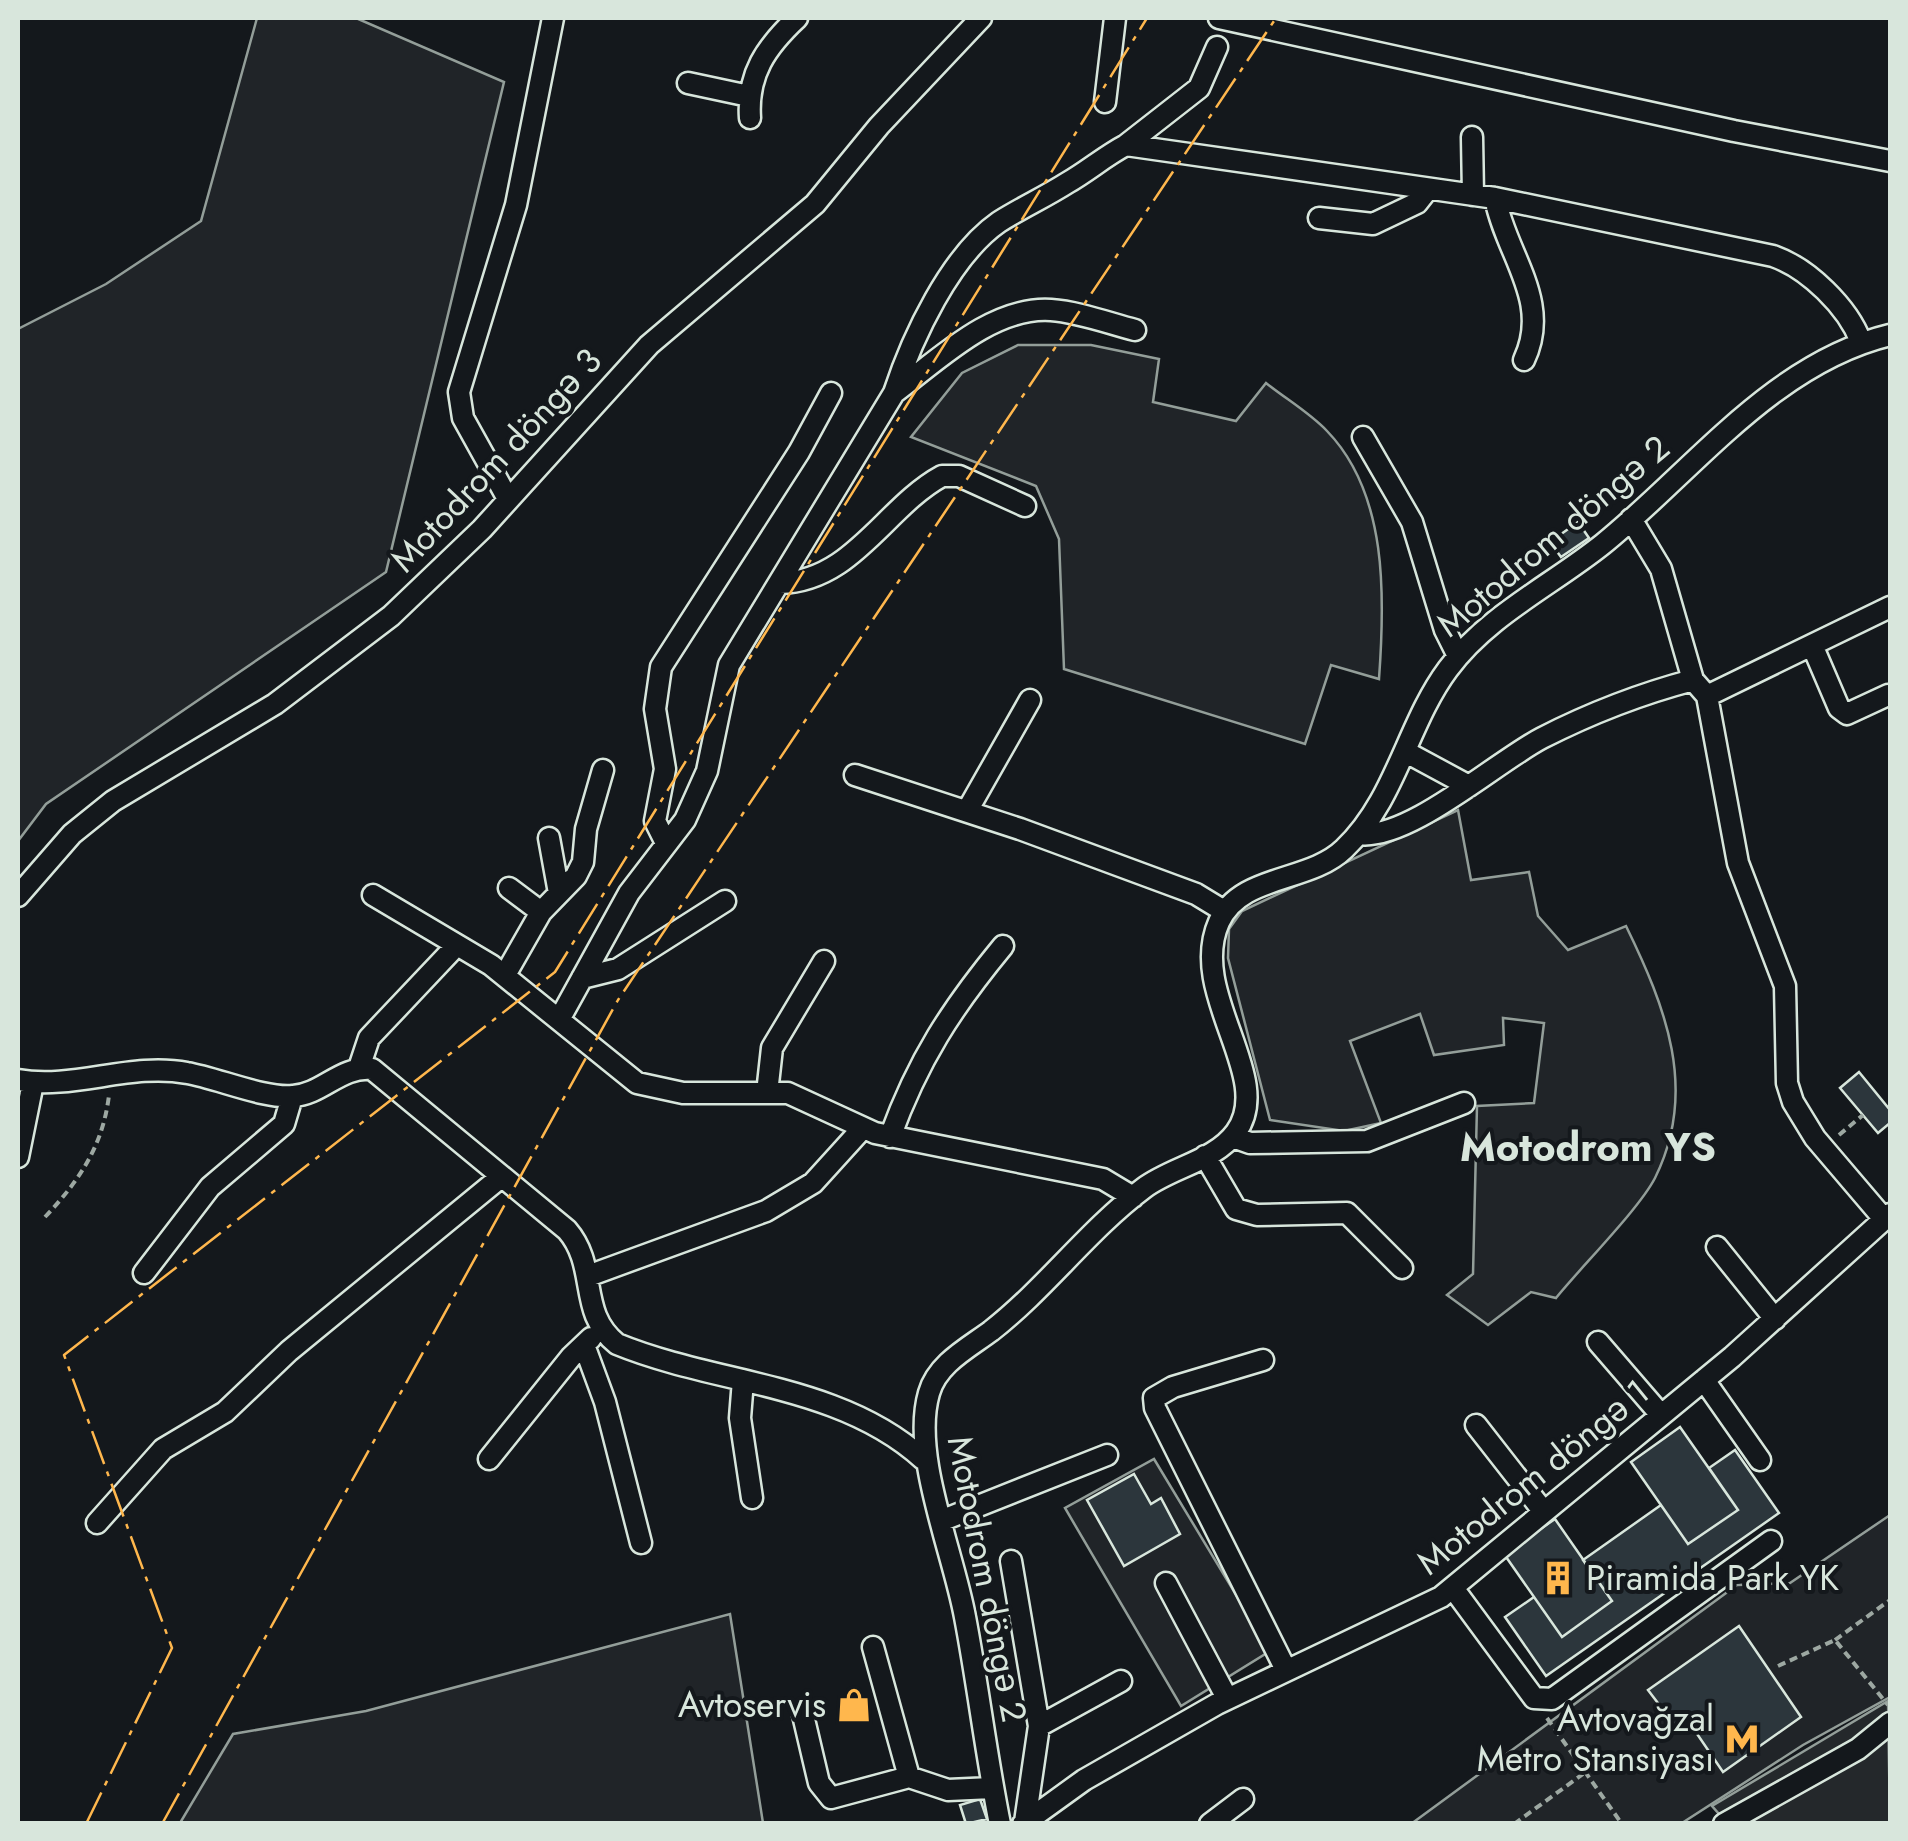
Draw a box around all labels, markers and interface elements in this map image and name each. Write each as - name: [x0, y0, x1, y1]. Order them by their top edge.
- street label: Motodrom döngə 3: [379, 337, 613, 583]
- street label: Motodrom döngə 2: [1426, 423, 1680, 649]
- district label: Motodrom YS: [1460, 1118, 1716, 1176]
- street label: Motodrom döngə 1: [1406, 1367, 1660, 1587]
- street label: Motodrom döngə 2: [935, 1432, 1039, 1726]
- place label: Piramida Park YK: [1586, 1553, 1839, 1603]
- building icon: Piramida Park YK: [1539, 1559, 1577, 1597]
- place label: Avtoservis: [678, 1680, 826, 1730]
- shop icon: Avtoservis: [835, 1686, 873, 1724]
- place label: Avtovağzal Metro Stansiyası: [1477, 1694, 1714, 1784]
- metro station icon: Avtovağzal Metro Stansiyası: [1723, 1720, 1761, 1758]

